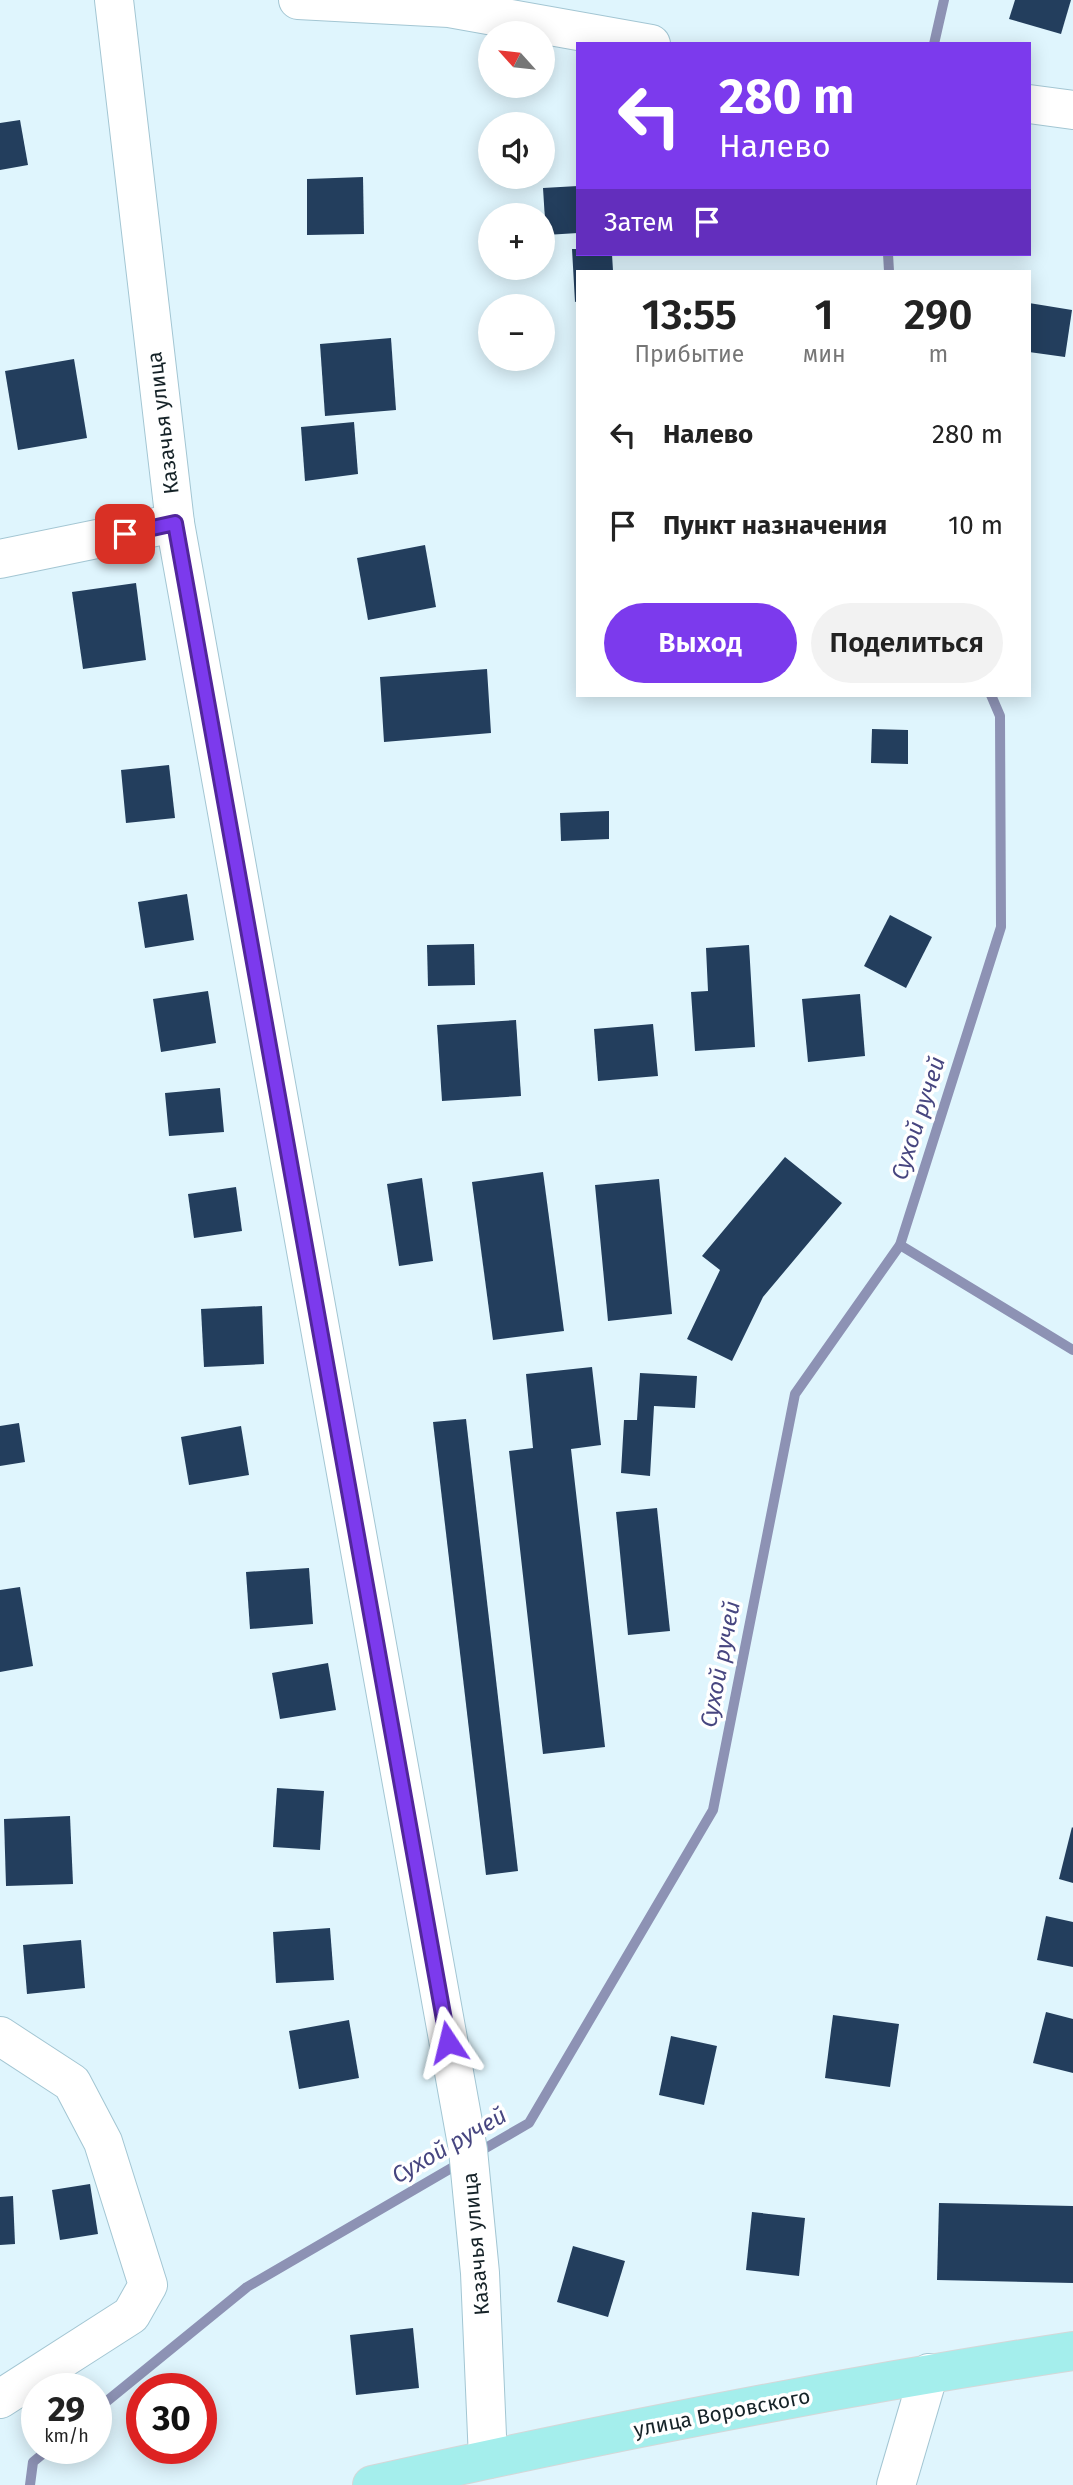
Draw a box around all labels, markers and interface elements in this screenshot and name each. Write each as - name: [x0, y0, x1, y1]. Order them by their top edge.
- north arrow: [478, 21, 555, 98]
- map controls: [478, 21, 555, 371]
- text: 280 m: [719, 67, 855, 126]
- icon: left: [604, 70, 695, 161]
- button: sound: [478, 112, 555, 189]
- text: Налево: [719, 127, 831, 165]
- button: +: [478, 203, 555, 280]
- icon: arrive: [688, 203, 726, 241]
- text: Затем: [604, 207, 674, 238]
- text: 13:55: [642, 290, 737, 340]
- text: 1: [815, 290, 834, 340]
- text: 290: [904, 290, 973, 340]
- button: −: [478, 294, 555, 371]
- text: Прибытие: [634, 340, 744, 368]
- text: мин: [803, 340, 846, 368]
- text: m: [928, 340, 948, 368]
- street label: Казачья улица: [141, 350, 185, 496]
- icon: left: [604, 416, 642, 454]
- text: Налево: [663, 419, 753, 450]
- text: 280 m: [932, 419, 1003, 450]
- pin: [95, 504, 155, 564]
- icon: arrive: [604, 507, 642, 545]
- text: Пункт назначения: [663, 510, 887, 541]
- text: 10 m: [948, 510, 1003, 541]
- icon: arrive: [106, 515, 144, 553]
- button: Выход: [604, 603, 797, 683]
- button: Поделиться: [811, 603, 1003, 683]
- water label: Сухой ручей: [885, 1053, 951, 1183]
- water label: Сухой ручей: [694, 1598, 746, 1730]
- position arrow: [411, 2005, 485, 2079]
- water label: Сухой ручей: [386, 2101, 512, 2189]
- street label: Казачья улица: [457, 2171, 495, 2317]
- speed limit sign: 30: [126, 2373, 217, 2464]
- street label: улица Воровского: [631, 2383, 813, 2443]
- text: 29: [48, 2388, 85, 2430]
- text: km/h: [44, 2425, 89, 2447]

